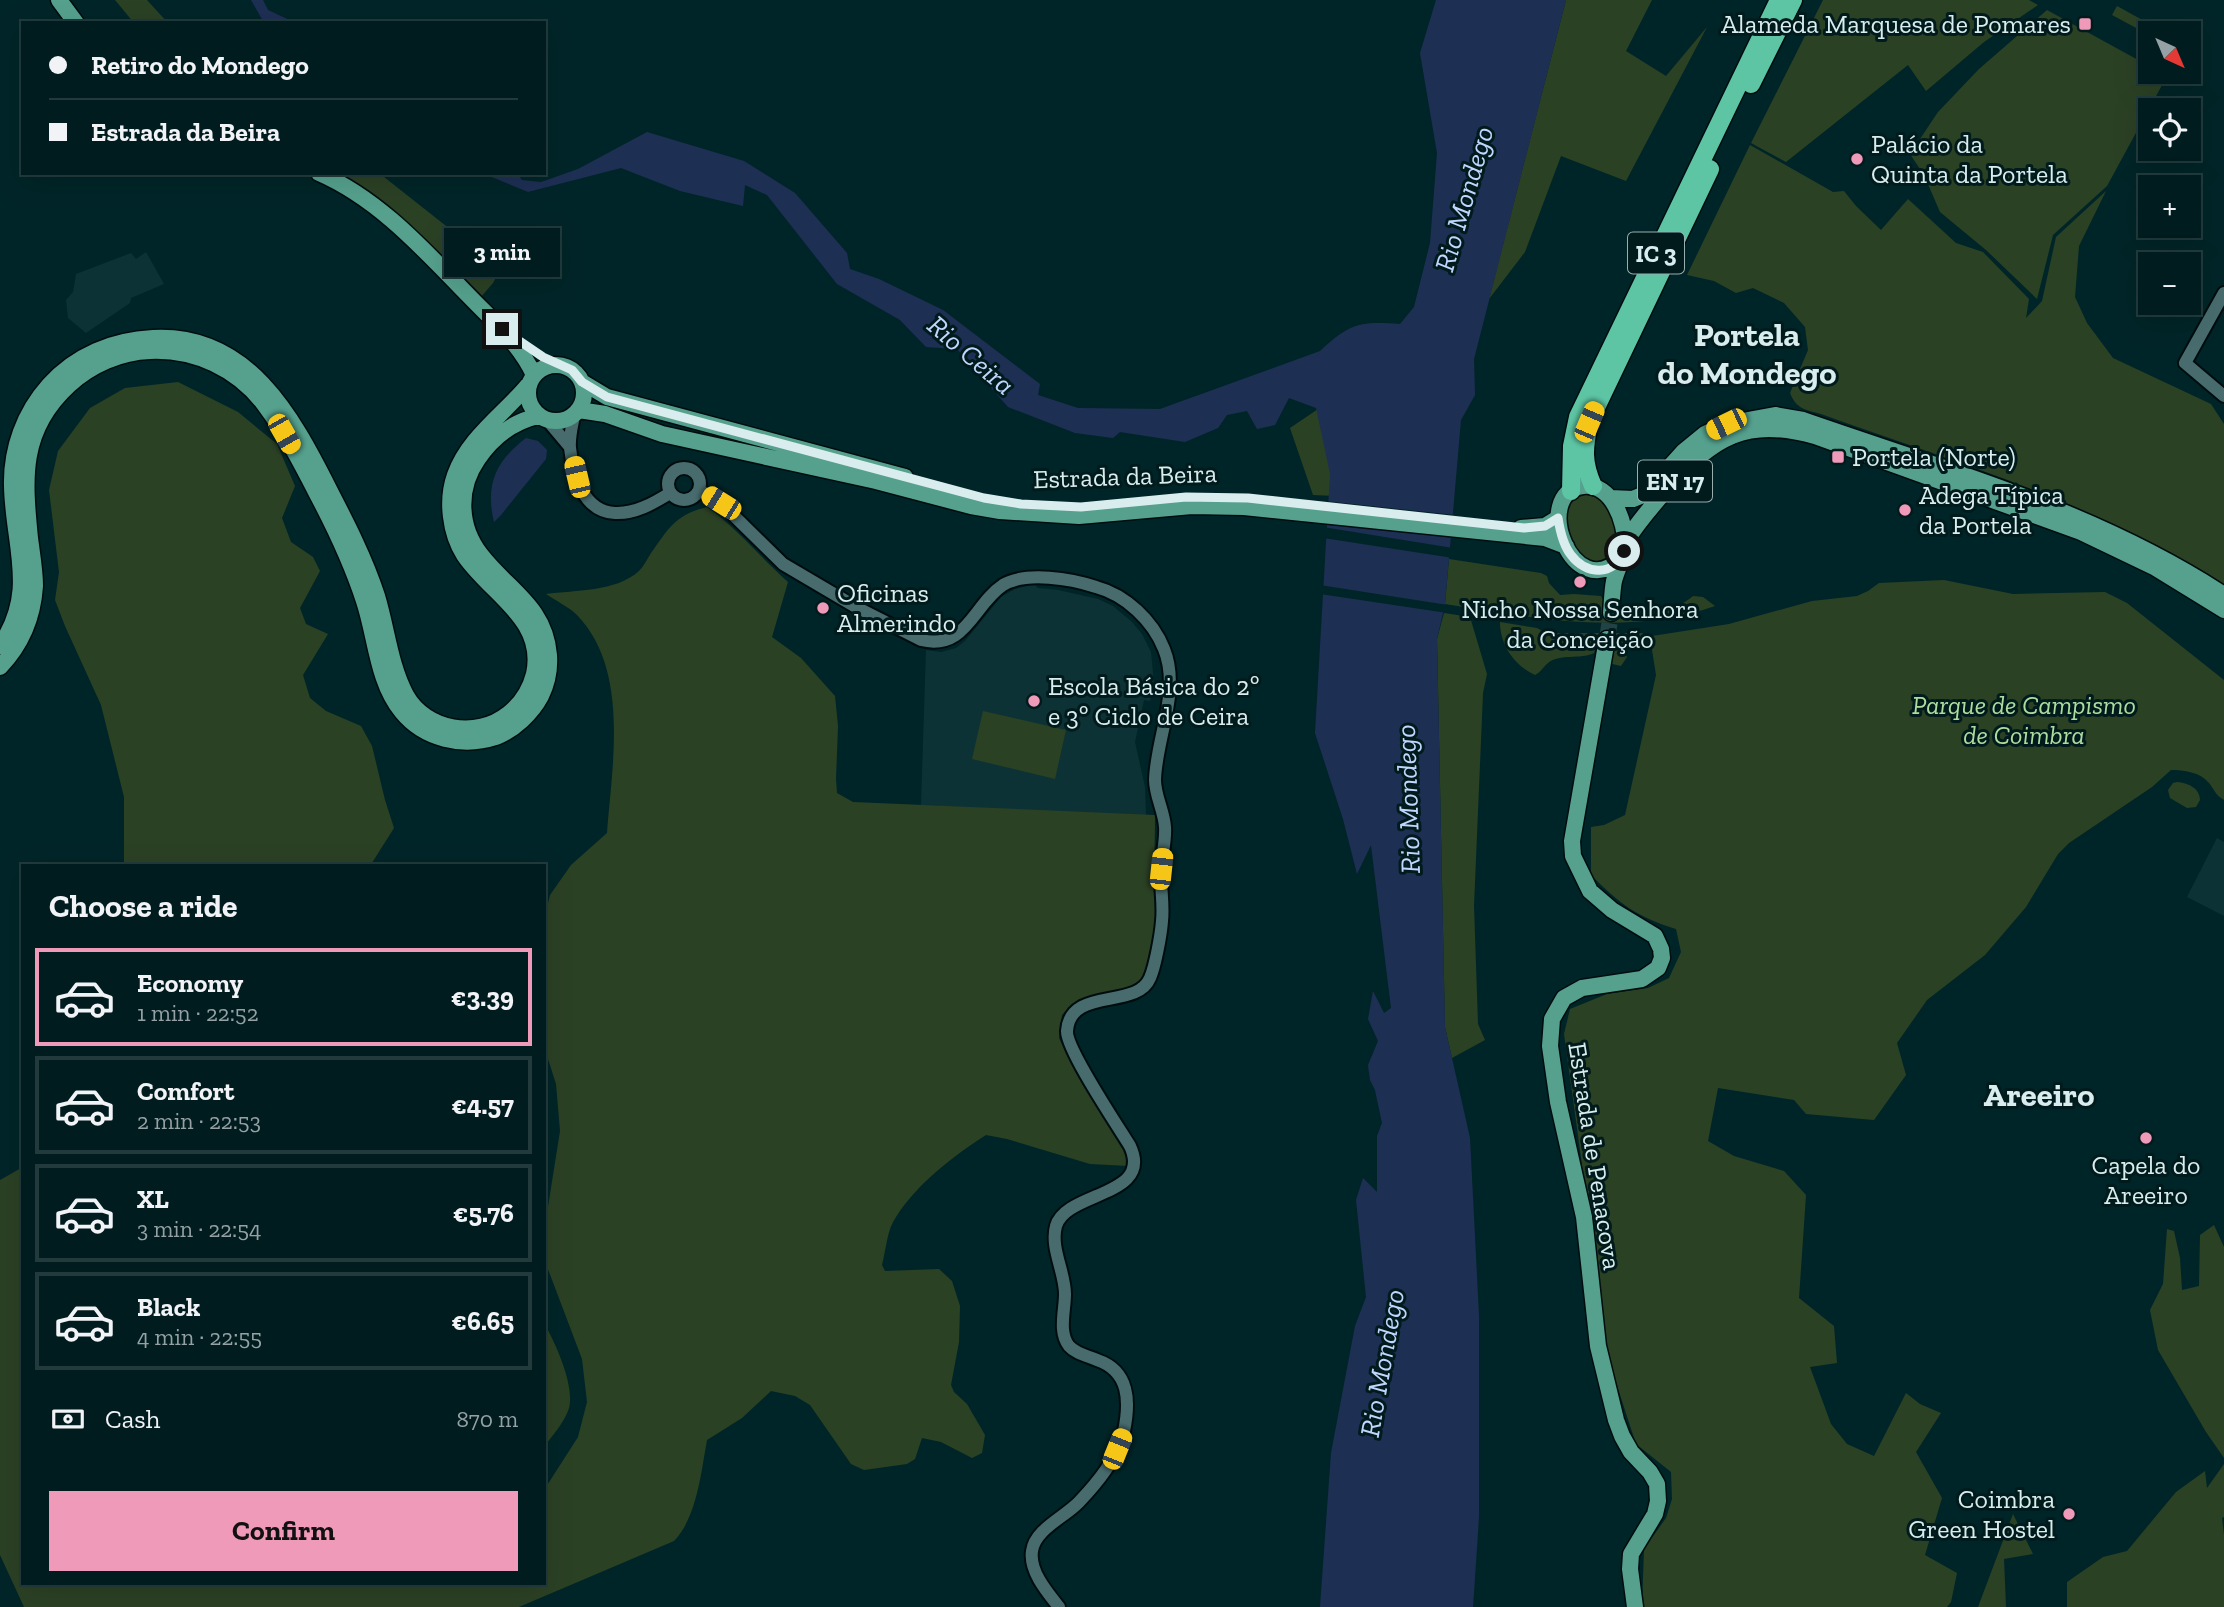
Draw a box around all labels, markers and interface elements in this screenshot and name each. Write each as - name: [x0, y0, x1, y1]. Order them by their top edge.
- place label: Alameda Marquesa de Pomares: [1721, 8, 2071, 40]
- marker: Alameda Marquesa de Pomares: [2077, 16, 2093, 32]
- north arrow: [2138, 21, 2202, 84]
- map controls: [2138, 21, 2201, 315]
- text: Retiro do Mondego: [91, 49, 309, 81]
- button: locate: [2138, 98, 2201, 161]
- text: Estrada da Beira: [91, 116, 280, 148]
- water label: Rio Mondego: [1428, 123, 1500, 275]
- place label: Palácio da Quinta da Portela: [1871, 128, 2068, 190]
- marker: Palácio da Quinta da Portela: [1849, 151, 1865, 167]
- button: +: [2138, 175, 2201, 238]
- callout: 3 min: [444, 228, 560, 276]
- road number: IC 3: [1628, 232, 1684, 274]
- text: 3 min: [473, 238, 531, 266]
- button: −: [2138, 252, 2201, 315]
- water label: Rio Ceira: [921, 308, 1021, 402]
- route end: [486, 313, 518, 345]
- district label: Portela do Mondego: [1658, 315, 1836, 392]
- car: [1572, 399, 1607, 445]
- car: [1703, 405, 1750, 443]
- car: [265, 411, 304, 457]
- place label: Portela (Norte): [1852, 441, 2016, 473]
- marker: Portela (Norte): [1830, 449, 1846, 465]
- car: [563, 454, 592, 500]
- street label: Estrada da Beira: [1033, 457, 1218, 495]
- road number: EN 17: [1638, 460, 1712, 502]
- place label: Adega Típica da Portela: [1919, 479, 2064, 541]
- car: [698, 483, 745, 523]
- marker: Adega Típica da Portela: [1897, 502, 1913, 518]
- route start: [1608, 535, 1640, 567]
- marker: Nicho Nossa Senhora da Conceição: [1572, 574, 1588, 590]
- place label: Oficinas Almerindo: [837, 577, 956, 639]
- place label: Nicho Nossa Senhora da Conceição: [1461, 593, 1699, 655]
- marker: Oficinas Almerindo: [815, 600, 831, 616]
- place label: Escola Básica do 2º e 3º Ciclo de Ceira: [1048, 670, 1260, 732]
- park label: Parque de Campismo de Coimbra: [1912, 689, 2136, 751]
- marker: Escola Básica do 2º e 3º Ciclo de Ceira: [1026, 693, 1042, 709]
- water label: Rio Mondego: [1389, 724, 1427, 874]
- car: [1149, 847, 1174, 891]
- text: Choose a ride: [49, 887, 237, 925]
- icon: car: [53, 966, 116, 1029]
- text: Economy: [137, 967, 243, 999]
- text: €3.39: [451, 981, 514, 1013]
- text: 1 min · 22:52: [137, 999, 259, 1027]
- street label: Estrada de Penacova: [1561, 1040, 1629, 1272]
- icon: car: [53, 1074, 116, 1137]
- text: Comfort: [137, 1075, 234, 1107]
- district label: Areeiro: [1984, 1075, 2094, 1114]
- text: €4.57: [451, 1089, 514, 1121]
- text: 2 min · 22:53: [137, 1107, 261, 1135]
- marker: Capela do Areeiro: [2138, 1130, 2154, 1146]
- place label: Capela do Areeiro: [2092, 1149, 2200, 1211]
- icon: car: [53, 1182, 116, 1245]
- text: XL: [137, 1183, 169, 1215]
- text: €5.76: [453, 1197, 514, 1229]
- text: 3 min · 22:54: [137, 1215, 261, 1243]
- water label: Rio Mondego: [1353, 1287, 1411, 1439]
- icon: car: [53, 1290, 116, 1353]
- text: Black: [137, 1291, 200, 1323]
- text: €6.65: [452, 1305, 514, 1337]
- text: 4 min · 22:55: [137, 1323, 262, 1351]
- icon: cash: [49, 1400, 87, 1438]
- text: Cash: [105, 1403, 160, 1435]
- text: 870 m: [456, 1405, 518, 1433]
- car: [1100, 1426, 1135, 1472]
- place label: Coimbra Green Hostel: [1908, 1483, 2055, 1545]
- button: Confirm: [49, 1491, 518, 1571]
- marker: Coimbra Green Hostel: [2061, 1506, 2077, 1522]

